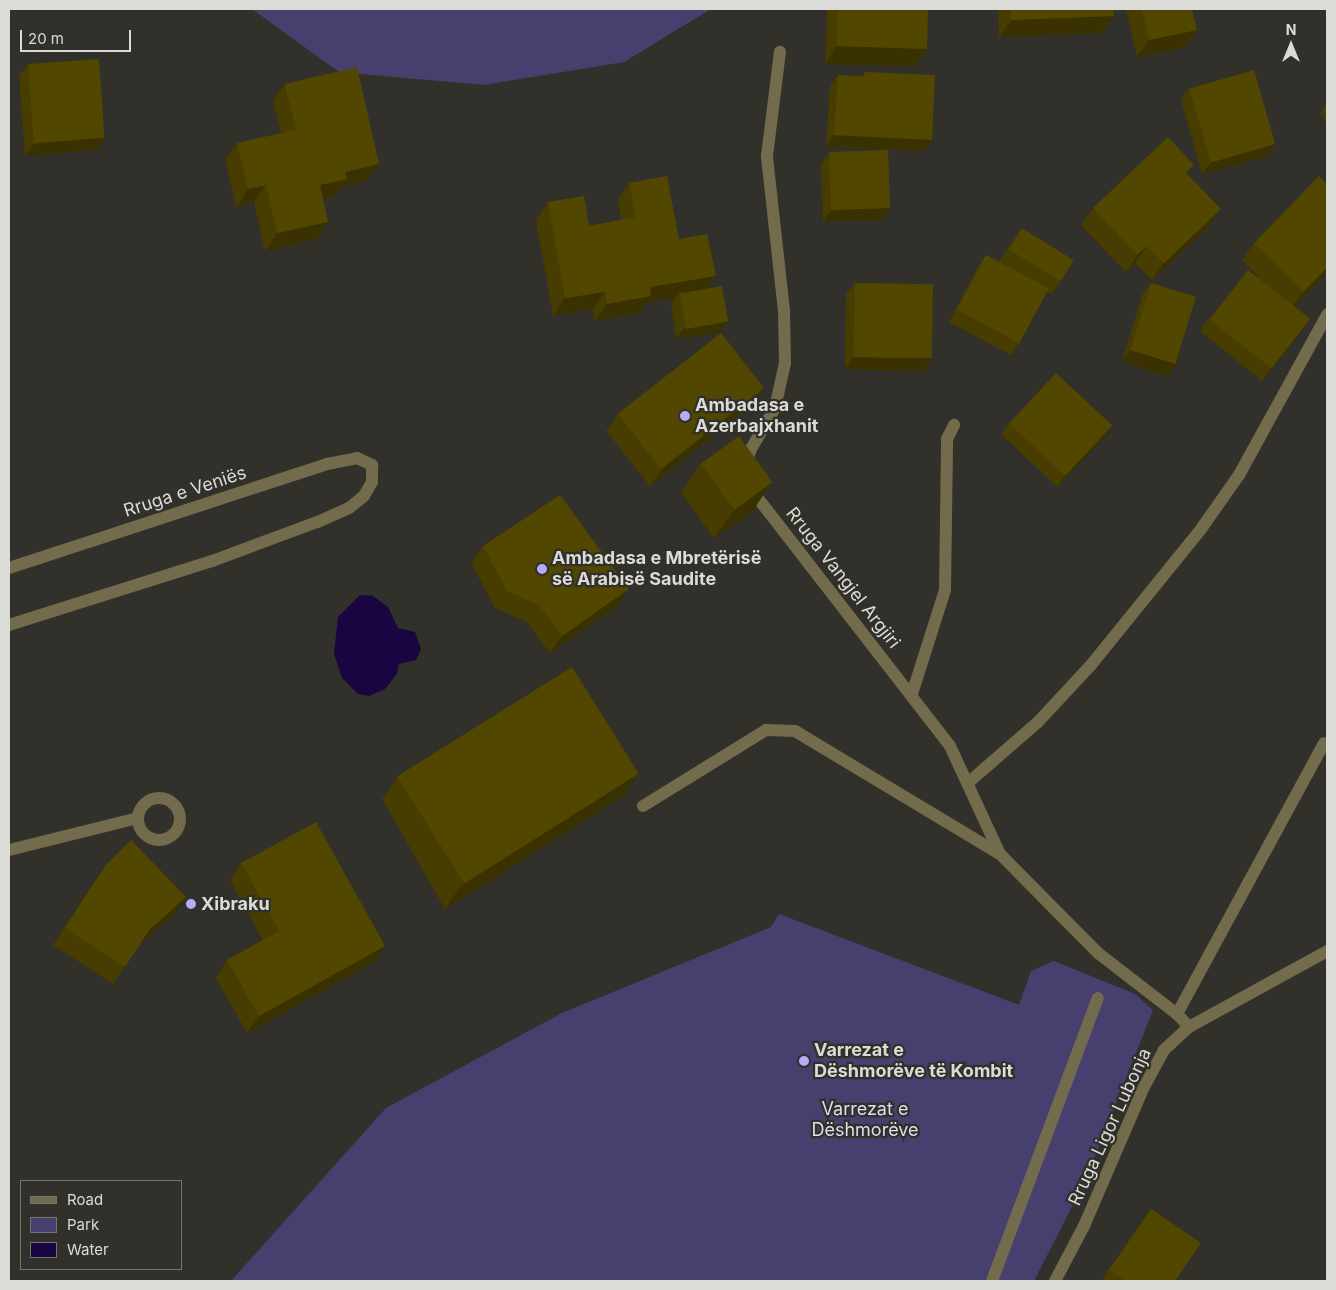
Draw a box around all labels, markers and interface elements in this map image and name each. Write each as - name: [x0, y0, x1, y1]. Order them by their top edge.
- scale bar: [22, 20, 134, 52]
- north arrow: [1266, 20, 1316, 70]
- text: N: [1286, 21, 1296, 38]
- text: 20 m: [28, 29, 64, 48]
- place label: Ambadasa e Azerbajxhanit: [695, 395, 818, 438]
- marker: Ambadasa e Azerbajxhanit: [679, 410, 691, 422]
- street label: Rruga e Veniës: [121, 462, 249, 522]
- street label: Rruga Vangjel Argjiri: [781, 503, 905, 653]
- place label: Ambadasa e Mbretërisë së Arabisë Saudite: [552, 548, 761, 590]
- marker: Ambadasa e Mbretërisë së Arabisë Saudite: [536, 563, 548, 575]
- place label: Xibraku: [201, 893, 270, 915]
- marker: Xibraku: [185, 898, 197, 910]
- place label: Varrezat e Dëshmorëve të Kombit: [814, 1040, 1013, 1082]
- street label: Rruga Ligor Lubonja: [1064, 1045, 1156, 1209]
- marker: Varrezat e Dëshmorëve të Kombit: [798, 1055, 810, 1067]
- park label: Varrezat e Dëshmorëve: [811, 1099, 919, 1142]
- legend: [20, 1180, 182, 1270]
- text: Road: [67, 1190, 103, 1209]
- text: Park: [67, 1215, 99, 1234]
- text: Water: [67, 1240, 109, 1259]

